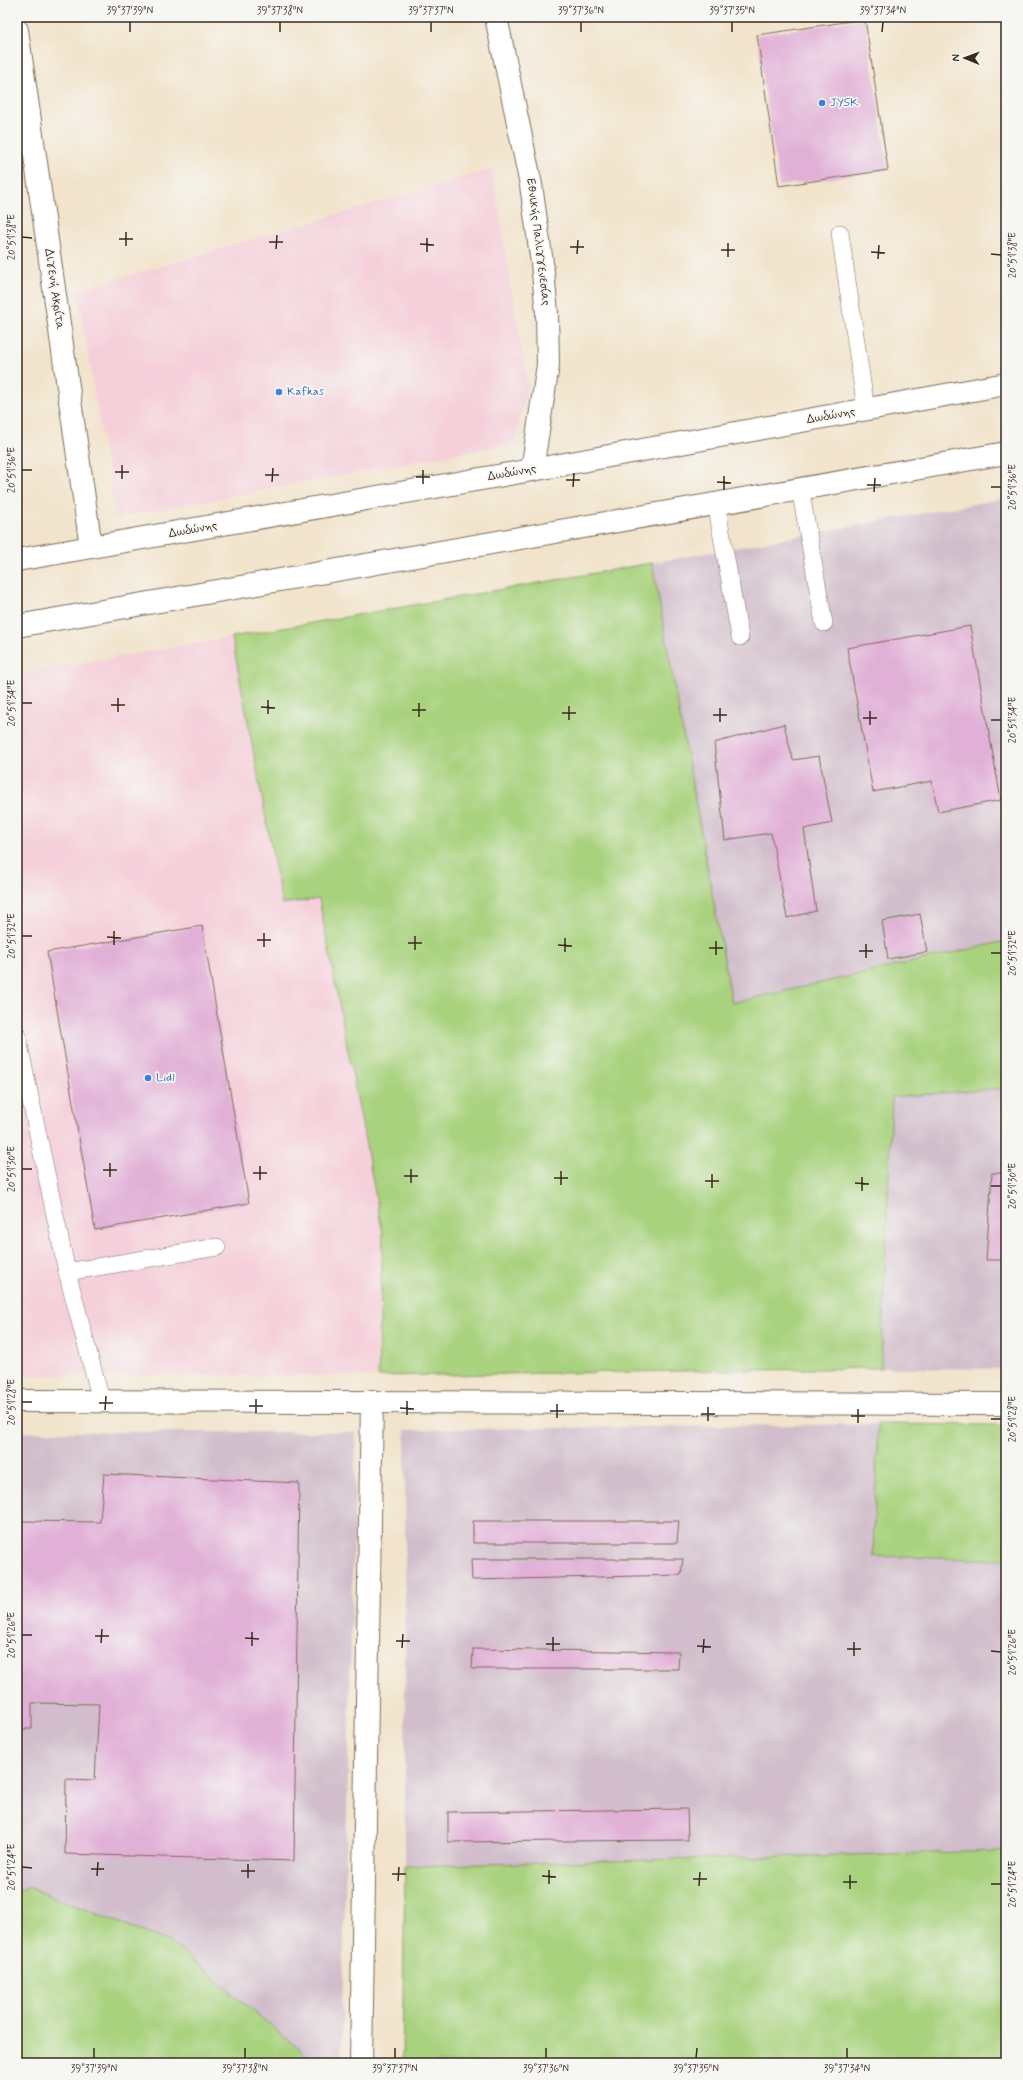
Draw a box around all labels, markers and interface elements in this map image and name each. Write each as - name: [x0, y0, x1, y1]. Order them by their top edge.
- text: 39°37'39"N: [107, 4, 153, 18]
- text: 39°37'38"N: [257, 4, 303, 18]
- text: 39°37'37"N: [408, 4, 454, 18]
- text: 39°37'36"N: [558, 4, 604, 18]
- text: 39°37'35"N: [709, 4, 755, 18]
- text: 39°37'34"N: [860, 4, 907, 18]
- north arrow: [945, 38, 985, 78]
- text: N: [949, 54, 963, 62]
- place label: JYSK: [830, 95, 859, 111]
- marker: JYSK: [817, 98, 827, 108]
- street label: Εθνικής Παλιγγενεσίας: [522, 177, 554, 307]
- text: 20°51'38"E: [5, 214, 19, 260]
- text: 20°51'38"E: [1006, 232, 1020, 278]
- street label: Διγενή Ακρίτα: [40, 248, 68, 331]
- place label: Kafkas: [287, 384, 325, 400]
- marker: Kafkas: [274, 387, 284, 397]
- street label: Δωδώνης: [805, 404, 857, 428]
- text: 20°51'36"E: [5, 447, 19, 493]
- street label: Δωδώνης: [486, 461, 538, 485]
- text: 20°51'36"E: [1006, 464, 1020, 510]
- street label: Δωδώνης: [167, 518, 219, 542]
- text: 20°51'34"E: [5, 680, 19, 726]
- text: 20°51'34"E: [1006, 697, 1020, 743]
- text: 20°51'32"E: [5, 913, 19, 959]
- text: 20°51'32"E: [1006, 930, 1020, 976]
- place label: Lidl: [156, 1070, 175, 1086]
- marker: Lidl: [143, 1073, 153, 1083]
- text: 20°51'30"E: [5, 1146, 19, 1192]
- text: 20°51'30"E: [1006, 1163, 1020, 1209]
- text: 20°51'28"E: [5, 1379, 19, 1425]
- text: 20°51'28"E: [1006, 1396, 1020, 1442]
- text: 20°51'26"E: [5, 1612, 19, 1658]
- text: 20°51'26"E: [1006, 1629, 1020, 1675]
- text: 20°51'24"E: [5, 1843, 19, 1890]
- text: 20°51'24"E: [1006, 1860, 1020, 1907]
- text: 39°37'39"N: [71, 2062, 117, 2076]
- text: 39°37'38"N: [222, 2062, 268, 2076]
- text: 39°37'37"N: [372, 2062, 418, 2076]
- text: 39°37'36"N: [523, 2062, 569, 2076]
- text: 39°37'35"N: [673, 2062, 719, 2076]
- text: 39°37'34"N: [824, 2062, 871, 2076]

